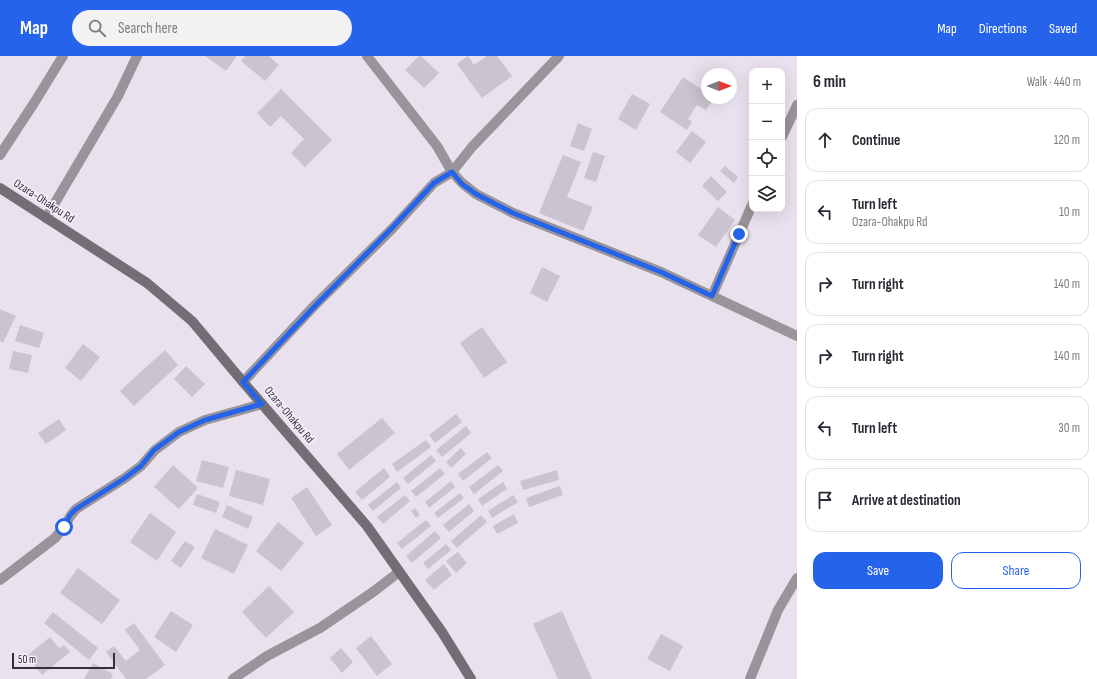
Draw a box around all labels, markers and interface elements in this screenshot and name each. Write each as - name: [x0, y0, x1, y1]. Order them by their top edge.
- search box: [72, 10, 352, 46]
- text: Map: [20, 17, 48, 40]
- icon: search: [86, 17, 108, 39]
- text: Search here: [118, 19, 178, 38]
- text: Map: [937, 20, 957, 37]
- text: Directions: [979, 20, 1027, 37]
- text: Saved: [1049, 20, 1077, 37]
- north arrow: [701, 68, 737, 104]
- map controls: [749, 68, 785, 212]
- button: +: [749, 68, 785, 104]
- text: 6 min: [813, 72, 846, 92]
- text: Walk · 440 m: [1027, 74, 1081, 90]
- button: −: [749, 104, 785, 140]
- icon: ahead: [814, 129, 836, 151]
- text: Continue: [852, 131, 901, 150]
- text: 120 m: [1054, 132, 1080, 148]
- button: locate: [749, 140, 785, 176]
- street label: Ozara-Ohakpu Rd: [11, 176, 77, 226]
- button: layers: [749, 176, 785, 212]
- text: Turn left: [852, 195, 897, 214]
- icon: left: [814, 201, 836, 223]
- text: 10 m: [1059, 204, 1080, 220]
- text: Ozara-Ohakpu Rd: [852, 214, 928, 230]
- route end: [730, 225, 748, 243]
- icon: right: [814, 273, 836, 295]
- text: Turn right: [852, 275, 904, 294]
- text: 140 m: [1054, 276, 1080, 292]
- icon: right: [814, 345, 836, 367]
- text: Turn right: [852, 347, 904, 366]
- text: 140 m: [1054, 348, 1080, 364]
- street label: Ozara-Ohakpu Rd: [261, 383, 317, 447]
- icon: left: [814, 417, 836, 439]
- text: Turn left: [852, 419, 897, 438]
- text: 30 m: [1058, 420, 1080, 436]
- icon: arrive: [814, 489, 836, 511]
- text: Arrive at destination: [852, 491, 961, 510]
- route start: [55, 518, 73, 536]
- button: Save: [813, 552, 943, 589]
- button: Share: [951, 552, 1081, 589]
- scale bar: [12, 651, 115, 670]
- text: 50 m: [18, 653, 36, 666]

